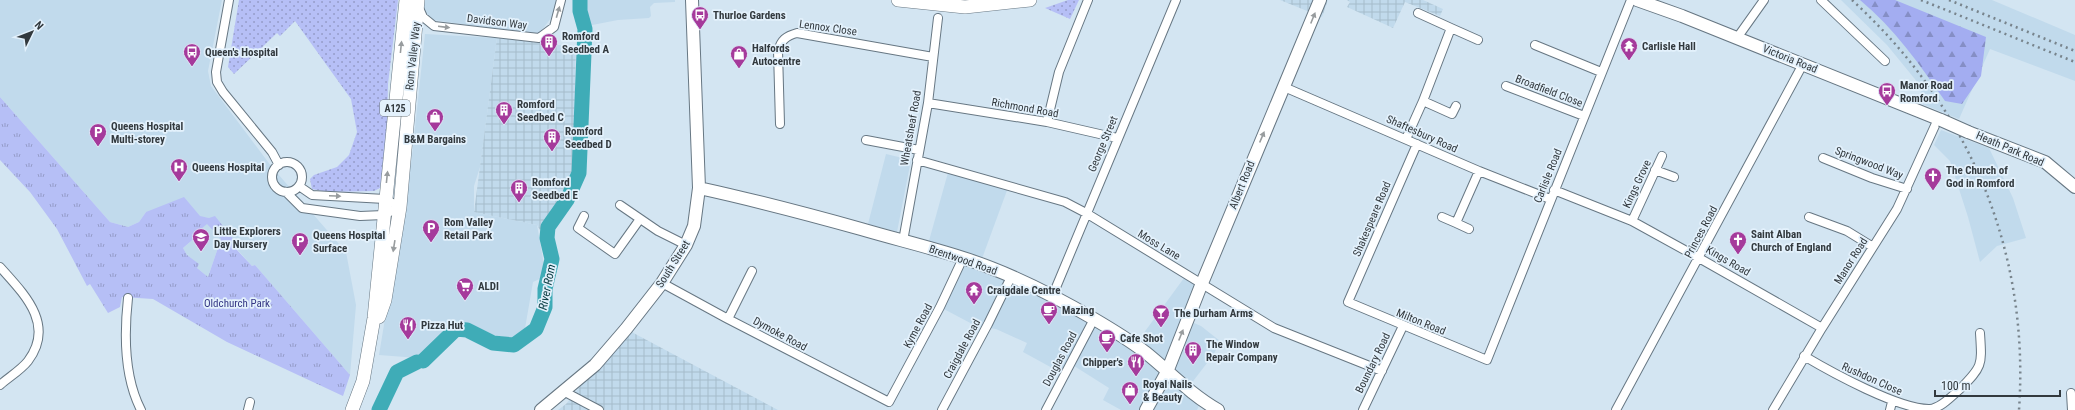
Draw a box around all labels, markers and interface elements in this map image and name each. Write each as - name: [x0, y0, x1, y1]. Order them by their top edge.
- bus stop icon: Thurloe Gardens: [690, 5, 710, 30]
- one-way arrow: [555, 6, 561, 18]
- place label: Thurloe Gardens: [713, 9, 786, 22]
- one-way arrow: [1310, 11, 1316, 23]
- north arrow: [12, 12, 52, 52]
- street label: Davidson Way: [466, 12, 528, 32]
- street label: Lennox Close: [798, 18, 858, 38]
- text: N: [32, 19, 46, 33]
- street label: Rom Valley Way: [403, 21, 423, 91]
- one-way arrow: [438, 24, 450, 30]
- place label: Romford Seedbed A: [562, 30, 610, 56]
- building icon: Romford Seedbed A: [539, 32, 559, 57]
- temple icon: Carlisle Hall: [1619, 36, 1639, 61]
- place label: Carlisle Hall: [1642, 40, 1696, 53]
- one-way arrow: [398, 41, 404, 53]
- bus stop icon: Queen's Hospital: [182, 42, 202, 67]
- place label: Halfords Autocentre: [752, 42, 801, 68]
- street label: Victoria Road: [1761, 42, 1819, 76]
- shop icon: Halfords Autocentre: [729, 44, 749, 69]
- place label: Queen's Hospital: [205, 46, 278, 59]
- street label: Broadfield Close: [1514, 72, 1584, 110]
- place label: Manor Road Romford: [1900, 79, 1953, 105]
- bus stop icon: Manor Road Romford: [1877, 81, 1897, 106]
- street label: Wheatsheaf Road: [898, 89, 924, 167]
- street label: Richmond Road: [990, 96, 1060, 120]
- place label: Romford Seedbed C: [517, 98, 564, 124]
- road number: A125: [380, 100, 410, 116]
- building icon: Romford Seedbed C: [494, 100, 514, 125]
- shop icon: B&M Bargains: [425, 107, 445, 132]
- street label: Shaftesbury Road: [1384, 112, 1460, 156]
- street label: George Street: [1085, 114, 1121, 174]
- place label: Queens Hospital Multi-storey: [111, 120, 184, 146]
- parking icon: Queens Hospital Multi-storey: [88, 122, 108, 147]
- place label: Romford Seedbed D: [565, 125, 612, 151]
- building icon: Romford Seedbed D: [542, 127, 562, 152]
- street label: Heath Park Road: [1974, 129, 2046, 169]
- one-way arrow: [1259, 132, 1265, 143]
- place label: B&M Bargains: [404, 133, 466, 146]
- street label: Springwood Way: [1833, 144, 1905, 182]
- street label: Carlisle Road: [1531, 147, 1565, 205]
- hospital icon: Queens Hospital: [169, 157, 189, 182]
- street label: Kings Grove: [1620, 158, 1654, 210]
- street label: Albert Road: [1226, 159, 1258, 211]
- place label: Queens Hospital: [192, 161, 265, 174]
- place label: The Church of God in Romford: [1946, 164, 2014, 190]
- church icon: The Church of God in Romford: [1923, 166, 1943, 191]
- one-way arrow: [384, 171, 391, 183]
- place label: Romford Seedbed E: [532, 176, 579, 202]
- building icon: Romford Seedbed E: [509, 178, 529, 203]
- street label: Shakespeare Road: [1350, 180, 1394, 258]
- one-way arrow: [329, 193, 341, 200]
- street label: Princes Road: [1682, 204, 1720, 260]
- place label: Rom Valley Retail Park: [444, 216, 493, 242]
- parking icon: Rom Valley Retail Park: [421, 218, 441, 243]
- place label: Little Explorers Day Nursery: [214, 225, 281, 251]
- school or university icon: Little Explorers Day Nursery: [191, 227, 211, 252]
- street label: Moss Lane: [1135, 227, 1183, 263]
- place label: Saint Alban Church of England: [1751, 228, 1831, 254]
- place label: Queens Hospital Surface: [313, 229, 386, 255]
- church icon: Saint Alban Church of England: [1728, 230, 1748, 255]
- parking icon: Queens Hospital Surface: [290, 231, 310, 256]
- street label: Manor Road: [1832, 235, 1870, 287]
- street label: South Street: [653, 238, 693, 290]
- one-way arrow: [391, 240, 397, 252]
- street label: Brentwood Road: [927, 242, 999, 278]
- street label: Kings Road: [1704, 243, 1752, 279]
- water label: River Rom: [536, 263, 558, 311]
- supermarket icon: ALDI: [455, 276, 475, 301]
- place label: ALDI: [478, 280, 499, 293]
- temple icon: Craigdale Centre: [964, 280, 984, 305]
- place label: Craigdale Centre: [987, 284, 1061, 297]
- park label: Oldchurch Park: [204, 297, 270, 310]
- cafe icon: Mazing: [1039, 300, 1059, 325]
- street label: Kyme Road: [901, 302, 935, 350]
- bar icon: The Durham Arms: [1151, 303, 1171, 328]
- place label: Mazing: [1062, 304, 1094, 317]
- street label: Milton Road: [1394, 306, 1448, 338]
- place label: The Durham Arms: [1174, 307, 1253, 320]
- street label: Dymoke Road: [751, 314, 809, 354]
- restaurant icon: Pizza Hut: [398, 315, 418, 340]
- street label: Craigdale Road: [941, 317, 983, 381]
- place label: Pizza Hut: [421, 319, 464, 332]
- cafe icon: Cafe Shot: [1097, 328, 1117, 353]
- street label: Douglas Road: [1040, 329, 1080, 389]
- one-way arrow: [1178, 329, 1184, 341]
- street label: Boundary Road: [1353, 331, 1393, 395]
- place label: Cafe Shot: [1120, 332, 1164, 345]
- place label: The Window Repair Company: [1206, 338, 1278, 364]
- building icon: The Window Repair Company: [1183, 340, 1203, 365]
- restaurant icon: Chipper's: [1126, 352, 1146, 377]
- place label: Chipper's: [1082, 356, 1123, 369]
- street label: Rushdon Close: [1840, 360, 1904, 398]
- scale bar: [1935, 372, 2060, 398]
- place label: Royal Nails & Beauty: [1143, 378, 1192, 404]
- text: 100 m: [1941, 379, 1971, 393]
- shop icon: Royal Nails & Beauty: [1120, 380, 1140, 405]

